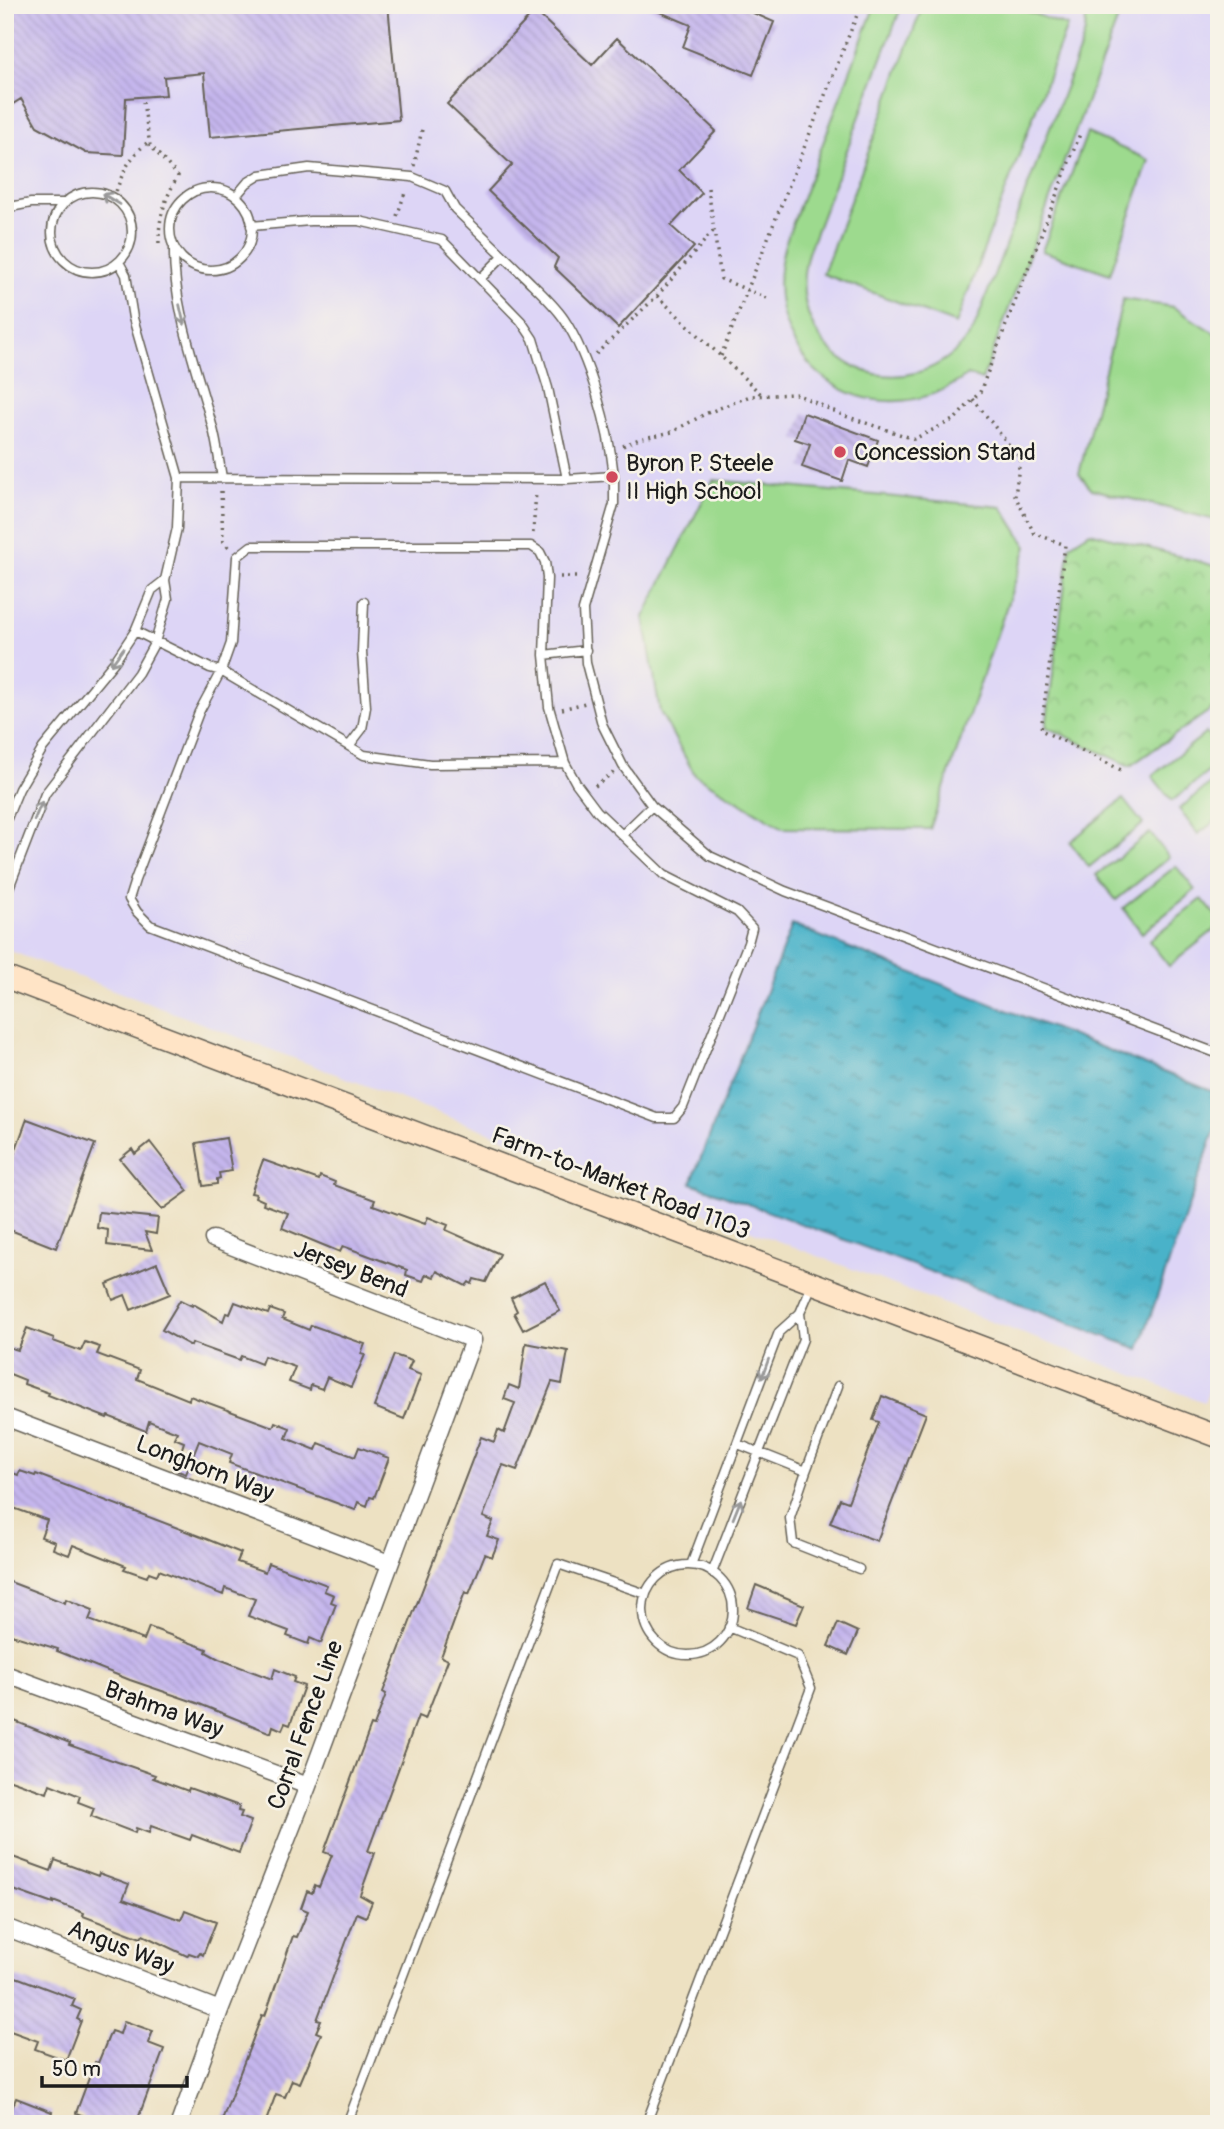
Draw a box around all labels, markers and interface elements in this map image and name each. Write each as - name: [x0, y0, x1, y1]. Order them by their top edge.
- one-way arrow: [102, 192, 122, 206]
- one-way arrow: [176, 303, 189, 326]
- place label: Concession Stand: [854, 438, 1036, 467]
- marker: Concession Stand: [832, 444, 848, 460]
- place label: Byron P. Steele II High School: [626, 449, 774, 506]
- marker: Byron P. Steele II High School: [604, 469, 620, 485]
- one-way arrow: [110, 648, 125, 667]
- one-way arrow: [32, 801, 45, 823]
- street label: Farm-to-Market Road 1103: [488, 1121, 754, 1246]
- street label: Jersey Bend: [290, 1234, 412, 1305]
- one-way arrow: [758, 1358, 771, 1380]
- street label: Longhorn Way: [132, 1429, 278, 1508]
- one-way arrow: [732, 1499, 745, 1521]
- street label: Corral Fence Line: [261, 1637, 350, 1814]
- street label: Brahma Way: [101, 1675, 227, 1744]
- street label: Angus Way: [64, 1914, 178, 1981]
- scale bar: [42, 2045, 187, 2089]
- text: 50 m: [52, 2056, 101, 2083]

